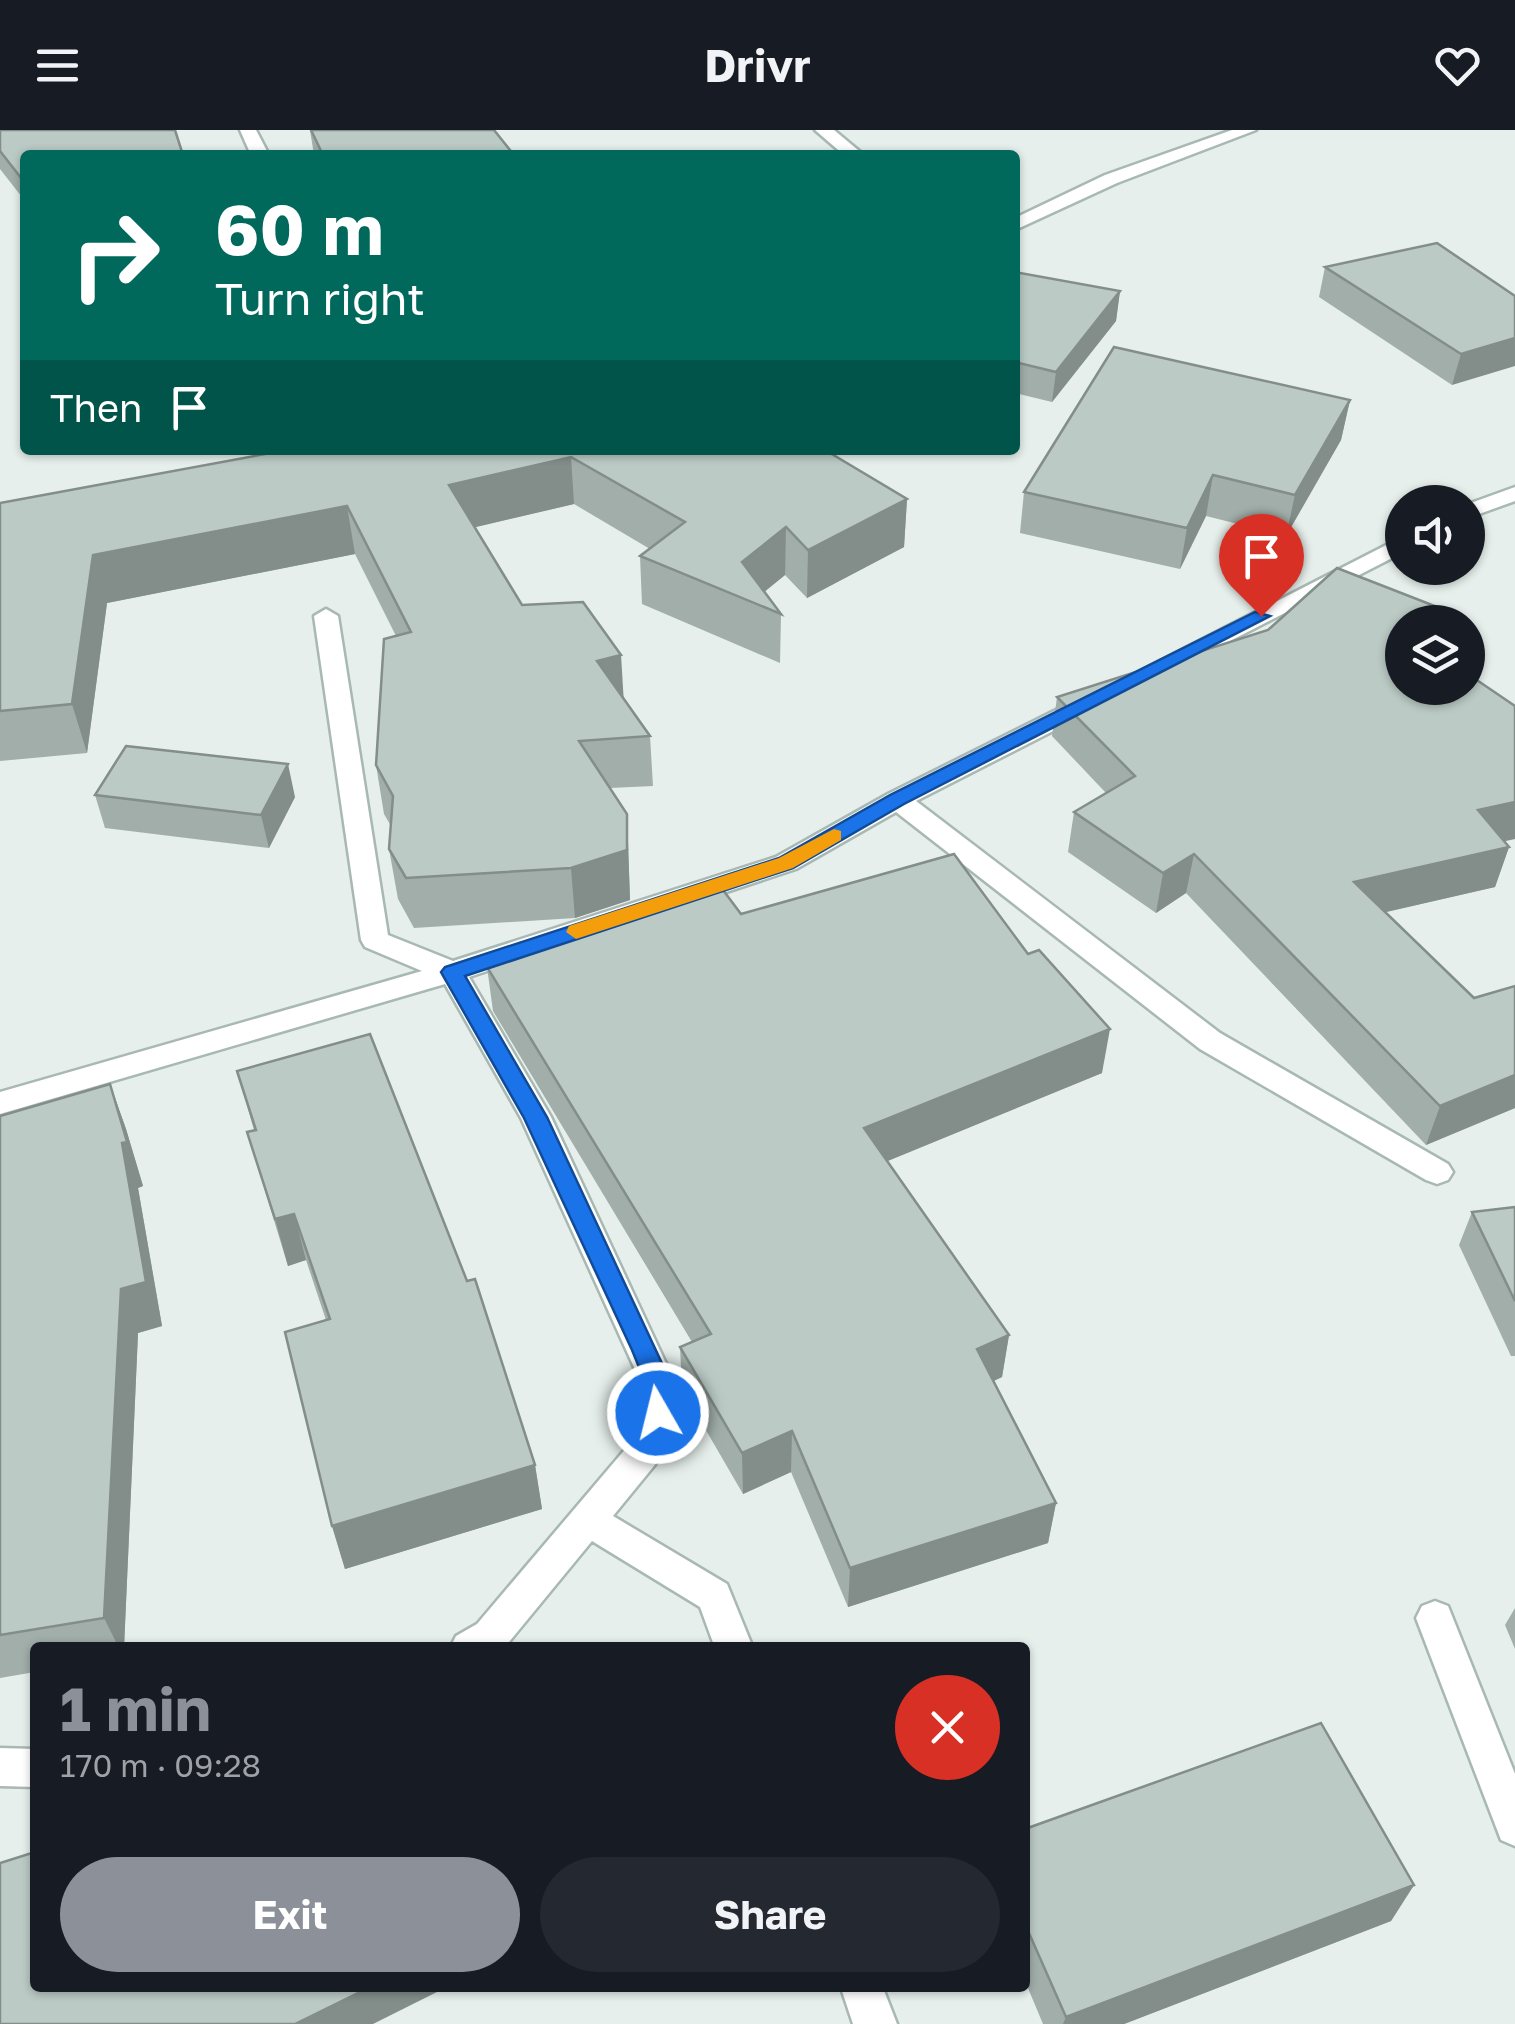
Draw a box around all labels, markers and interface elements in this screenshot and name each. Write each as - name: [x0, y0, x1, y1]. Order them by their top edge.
- icon: menu: [30, 38, 85, 93]
- text: Drivr: [704, 38, 811, 92]
- icon: heart: [1430, 38, 1485, 93]
- text: 60 m: [215, 186, 384, 270]
- icon: right: [50, 190, 180, 320]
- text: Turn right: [215, 271, 425, 325]
- icon: arrive: [162, 380, 217, 435]
- text: Then: [50, 385, 142, 430]
- map controls: [1385, 485, 1485, 705]
- button: sound: [1385, 485, 1485, 585]
- pin: [1219, 514, 1304, 617]
- icon: arrive: [1234, 529, 1289, 584]
- button: layers: [1385, 605, 1485, 705]
- position arrow: [606, 1361, 710, 1465]
- text: 1 min: [60, 1672, 211, 1744]
- button: close: [895, 1675, 1000, 1780]
- text: 170 m · 09:28: [60, 1746, 261, 1784]
- button: Exit: [60, 1857, 520, 1972]
- button: Share: [540, 1857, 1000, 1972]

